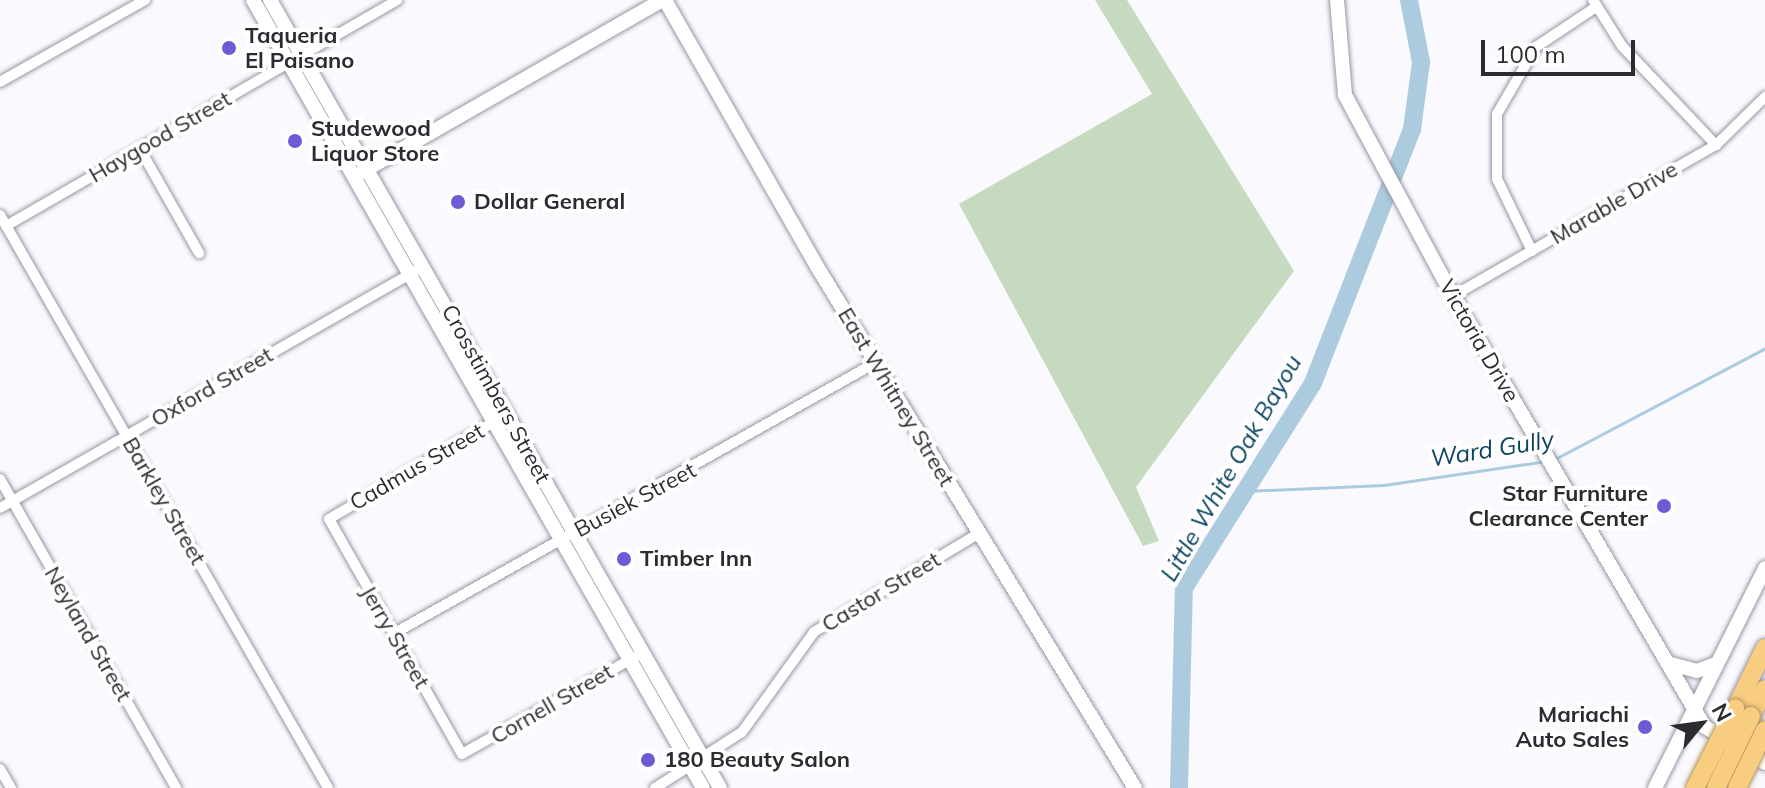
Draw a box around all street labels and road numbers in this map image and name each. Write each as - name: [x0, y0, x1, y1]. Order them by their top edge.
- street label: Haygood Street: [84, 86, 236, 188]
- street label: Marable Drive: [1546, 156, 1682, 250]
- street label: Victoria Drive: [1433, 275, 1525, 407]
- street label: Crosstimbers Street: [436, 300, 556, 488]
- street label: East Whitney Street: [832, 303, 960, 491]
- street label: Oxford Street: [146, 342, 278, 432]
- street label: Cadmus Street: [345, 418, 489, 516]
- street label: Barkley Street: [117, 433, 211, 569]
- street label: Busiek Street: [570, 457, 700, 543]
- street label: Castor Street: [817, 546, 945, 638]
- street label: Neyland Street: [39, 562, 137, 706]
- street label: Jerry Street: [355, 581, 435, 693]
- street label: Cornell Street: [486, 658, 618, 750]

